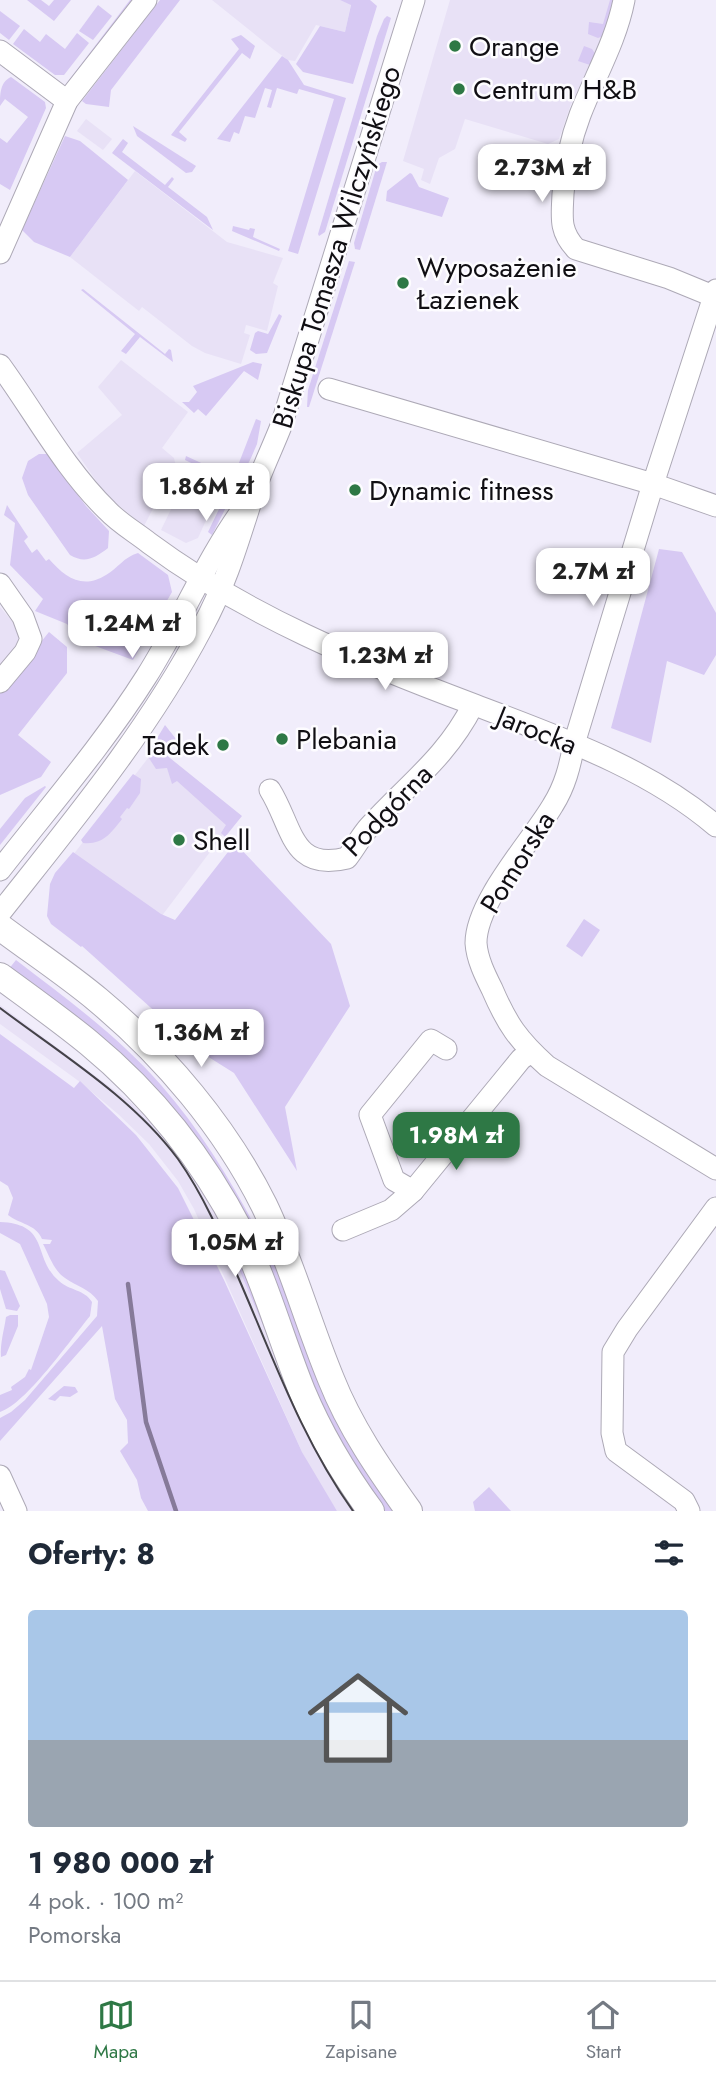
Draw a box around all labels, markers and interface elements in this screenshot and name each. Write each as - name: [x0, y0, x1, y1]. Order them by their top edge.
- place label: Orange: [469, 26, 559, 67]
- marker: Orange: [447, 38, 463, 54]
- street label: Biskupa Tomasza Wilczyńskiego: [262, 61, 411, 434]
- place label: Centrum H&B: [473, 69, 637, 110]
- marker: Centrum H&B: [451, 81, 467, 97]
- pin: 2.73M zł: [470, 144, 614, 204]
- text: 2.73M zł: [494, 150, 590, 184]
- place label: Wyposażenie Łazienek: [416, 247, 577, 320]
- marker: Wyposażenie Łazienek: [395, 275, 411, 291]
- pin: 1.86M zł: [134, 463, 278, 523]
- text: 1.86M zł: [159, 469, 253, 503]
- place label: Dynamic fitness: [369, 470, 554, 511]
- marker: Dynamic fitness: [347, 482, 363, 498]
- pin: 2.7M zł: [528, 548, 658, 608]
- text: 2.7M zł: [552, 554, 634, 588]
- pin: 1.24M zł: [60, 600, 204, 660]
- text: 1.24M zł: [84, 606, 180, 640]
- pin: 1.23M zł: [313, 632, 457, 692]
- text: 1.23M zł: [338, 638, 432, 672]
- street label: Jarocka: [487, 694, 583, 765]
- place label: Plebania: [296, 719, 397, 760]
- place label: Tadek: [143, 725, 210, 766]
- marker: Plebania: [274, 731, 290, 747]
- marker: Tadek: [215, 737, 231, 753]
- street label: Podgórna: [333, 755, 442, 866]
- street label: Pomorska: [470, 803, 565, 921]
- place label: Shell: [193, 820, 250, 861]
- marker: Shell: [171, 832, 187, 848]
- pin: 1.36M zł: [129, 1010, 273, 1069]
- text: 1.36M zł: [154, 1015, 248, 1049]
- pin: 1.98M zł: [384, 1112, 528, 1172]
- text: 1.98M zł: [409, 1118, 503, 1152]
- pin: 1.05M zł: [163, 1220, 307, 1279]
- text: 1.05M zł: [188, 1225, 282, 1259]
- text: Oferty: 8: [28, 1532, 155, 1575]
- icon: filters: [650, 1534, 688, 1572]
- icon: home: [295, 1655, 421, 1781]
- text: 1 980 000 zł: [28, 1841, 212, 1884]
- text: 4 pok. · 100 m²: [28, 1884, 183, 1918]
- text: Pomorska: [28, 1918, 121, 1952]
- tab: Mapa: [94, 1996, 138, 2065]
- tab: Zapisane: [325, 1996, 397, 2065]
- tab: Start: [584, 1996, 622, 2065]

